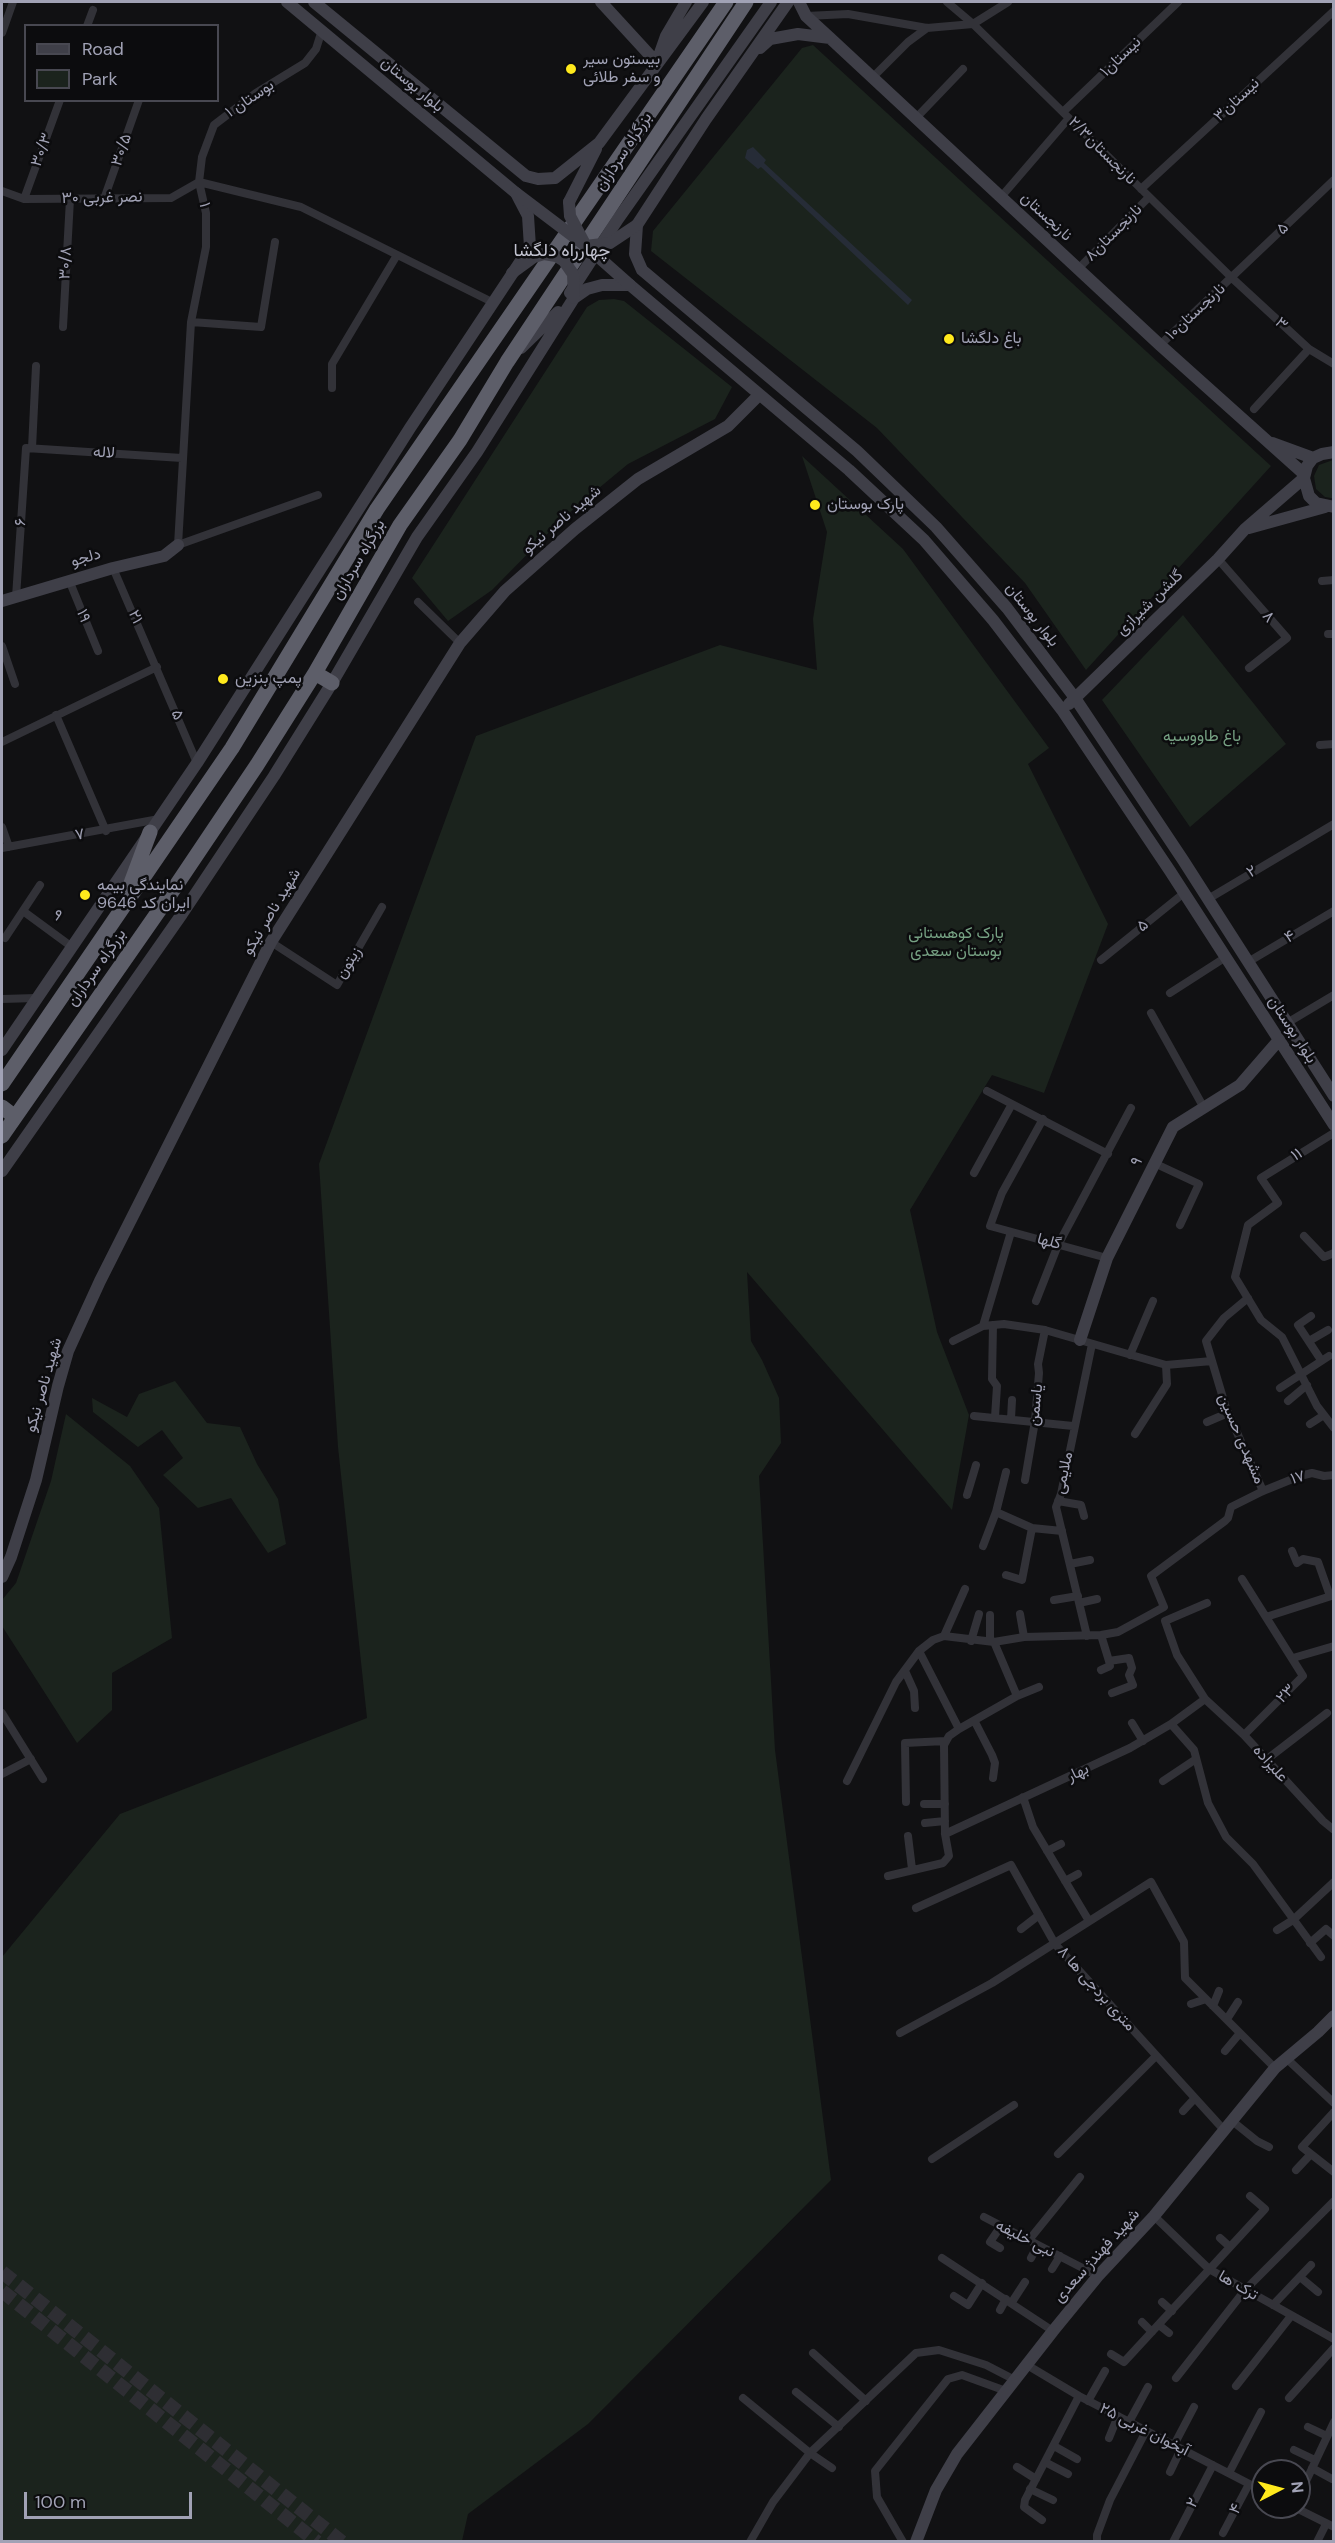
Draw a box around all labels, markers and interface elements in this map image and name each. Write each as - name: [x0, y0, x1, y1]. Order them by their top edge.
- legend: [24, 24, 219, 102]
- street label: ۱نیستان: [1096, 33, 1146, 81]
- text: Road: [82, 37, 124, 61]
- place label: بیستون سیر و سفر طلائی: [583, 50, 661, 88]
- street label: بلوار بوستان: [377, 53, 447, 117]
- marker: بیستون سیر و سفر طلائی: [564, 62, 578, 76]
- text: Park: [82, 67, 118, 91]
- street label: ۳نیستان: [1210, 74, 1264, 126]
- street label: بوستان ۱: [222, 76, 278, 122]
- street label: بزرگراه سرداران: [591, 109, 657, 195]
- street label: ۲/۳نارنجستان: [1064, 113, 1140, 189]
- street label: ۳۰/۳: [27, 131, 57, 169]
- street label: ۳۰/۵: [108, 131, 136, 169]
- street label: نصر غربی ۳۰: [61, 188, 143, 208]
- street label: نارنجستان: [1016, 188, 1076, 246]
- street label: ۱: [194, 201, 214, 209]
- street label: ۸نارنجستان: [1082, 201, 1146, 265]
- street label: ۵: [1273, 219, 1293, 239]
- district label: چهارراه دلگشا: [514, 240, 610, 262]
- street label: ۳۰/۸: [56, 246, 76, 280]
- street label: ۱۰نارنجستان: [1162, 280, 1230, 344]
- street label: ۳: [1271, 313, 1291, 335]
- place label: باغ دلگشا: [961, 329, 1021, 349]
- marker: باغ دلگشا: [942, 332, 956, 346]
- street label: لاله: [92, 443, 116, 463]
- street label: شهید ناصر نیکو: [519, 481, 605, 559]
- place label: پارک بوستان: [827, 495, 904, 515]
- marker: پارک بوستان: [808, 498, 822, 512]
- street label: بزرگراه سرداران: [328, 516, 390, 604]
- street label: ۶: [11, 517, 31, 527]
- street label: دلجو: [69, 545, 103, 571]
- street label: گلشن شیرازی: [1112, 566, 1188, 640]
- street label: بلوار بوستان: [1001, 579, 1063, 651]
- street label: ۱۹: [72, 607, 94, 625]
- street label: ۲۱: [124, 607, 146, 627]
- street label: ۸: [1258, 607, 1278, 627]
- place label: پمپ بنزین: [235, 669, 302, 689]
- marker: پمپ بنزین: [216, 672, 230, 686]
- street label: ۵: [166, 707, 188, 723]
- park label: باغ طاووسیه: [1163, 727, 1241, 747]
- street label: ۷: [74, 825, 86, 845]
- street label: ۲: [1243, 862, 1261, 882]
- street label: شهید ناصر نیکو: [239, 865, 305, 959]
- place label: نمایندگی بیمه ایران کد 9646: [97, 876, 190, 914]
- marker: نمایندگی بیمه ایران کد 9646: [78, 888, 92, 902]
- street label: ۹: [48, 906, 66, 926]
- street label: ۵: [1133, 916, 1153, 936]
- park label: پارک کوهستانی بوستان سعدی: [908, 924, 1004, 962]
- street label: بزرگراه سرداران: [63, 926, 131, 1010]
- street label: ۴: [1281, 926, 1299, 948]
- street label: زیتون: [332, 943, 366, 983]
- street label: بلوار بوستان: [1263, 993, 1321, 1067]
- street label: ۱۱: [1288, 1144, 1306, 1166]
- street label: ۹: [1127, 1154, 1147, 1170]
- street label: گلها: [1035, 1230, 1063, 1254]
- street label: شهید ناصر نیکو: [21, 1336, 67, 1434]
- street label: یاسمن: [1024, 1383, 1048, 1427]
- street label: مشهدی حسین: [1213, 1391, 1269, 1487]
- street label: ملایمی: [1050, 1450, 1078, 1496]
- street label: ۱۷: [1288, 1467, 1308, 1489]
- street label: ۲۳: [1273, 1681, 1299, 1707]
- street label: علیزاده: [1248, 1741, 1292, 1787]
- street label: بهار: [1064, 1760, 1092, 1786]
- street label: ۸ متری بردجی ها: [1053, 1943, 1139, 2035]
- street label: شهید فهندژ سعدی: [1050, 2205, 1144, 2307]
- street label: نبی خلیفه: [992, 2216, 1058, 2262]
- street label: ترک ها: [1215, 2267, 1261, 2305]
- street label: آبخوان غربی ۲۵: [1096, 2399, 1192, 2461]
- north arrow: [1251, 2459, 1311, 2519]
- scale bar: [27, 2480, 195, 2518]
- text: N: [1286, 2480, 1308, 2494]
- text: 100 m: [35, 2490, 86, 2514]
- street label: ۲: [1183, 2495, 1203, 2511]
- street label: ۴: [1225, 2501, 1247, 2517]

